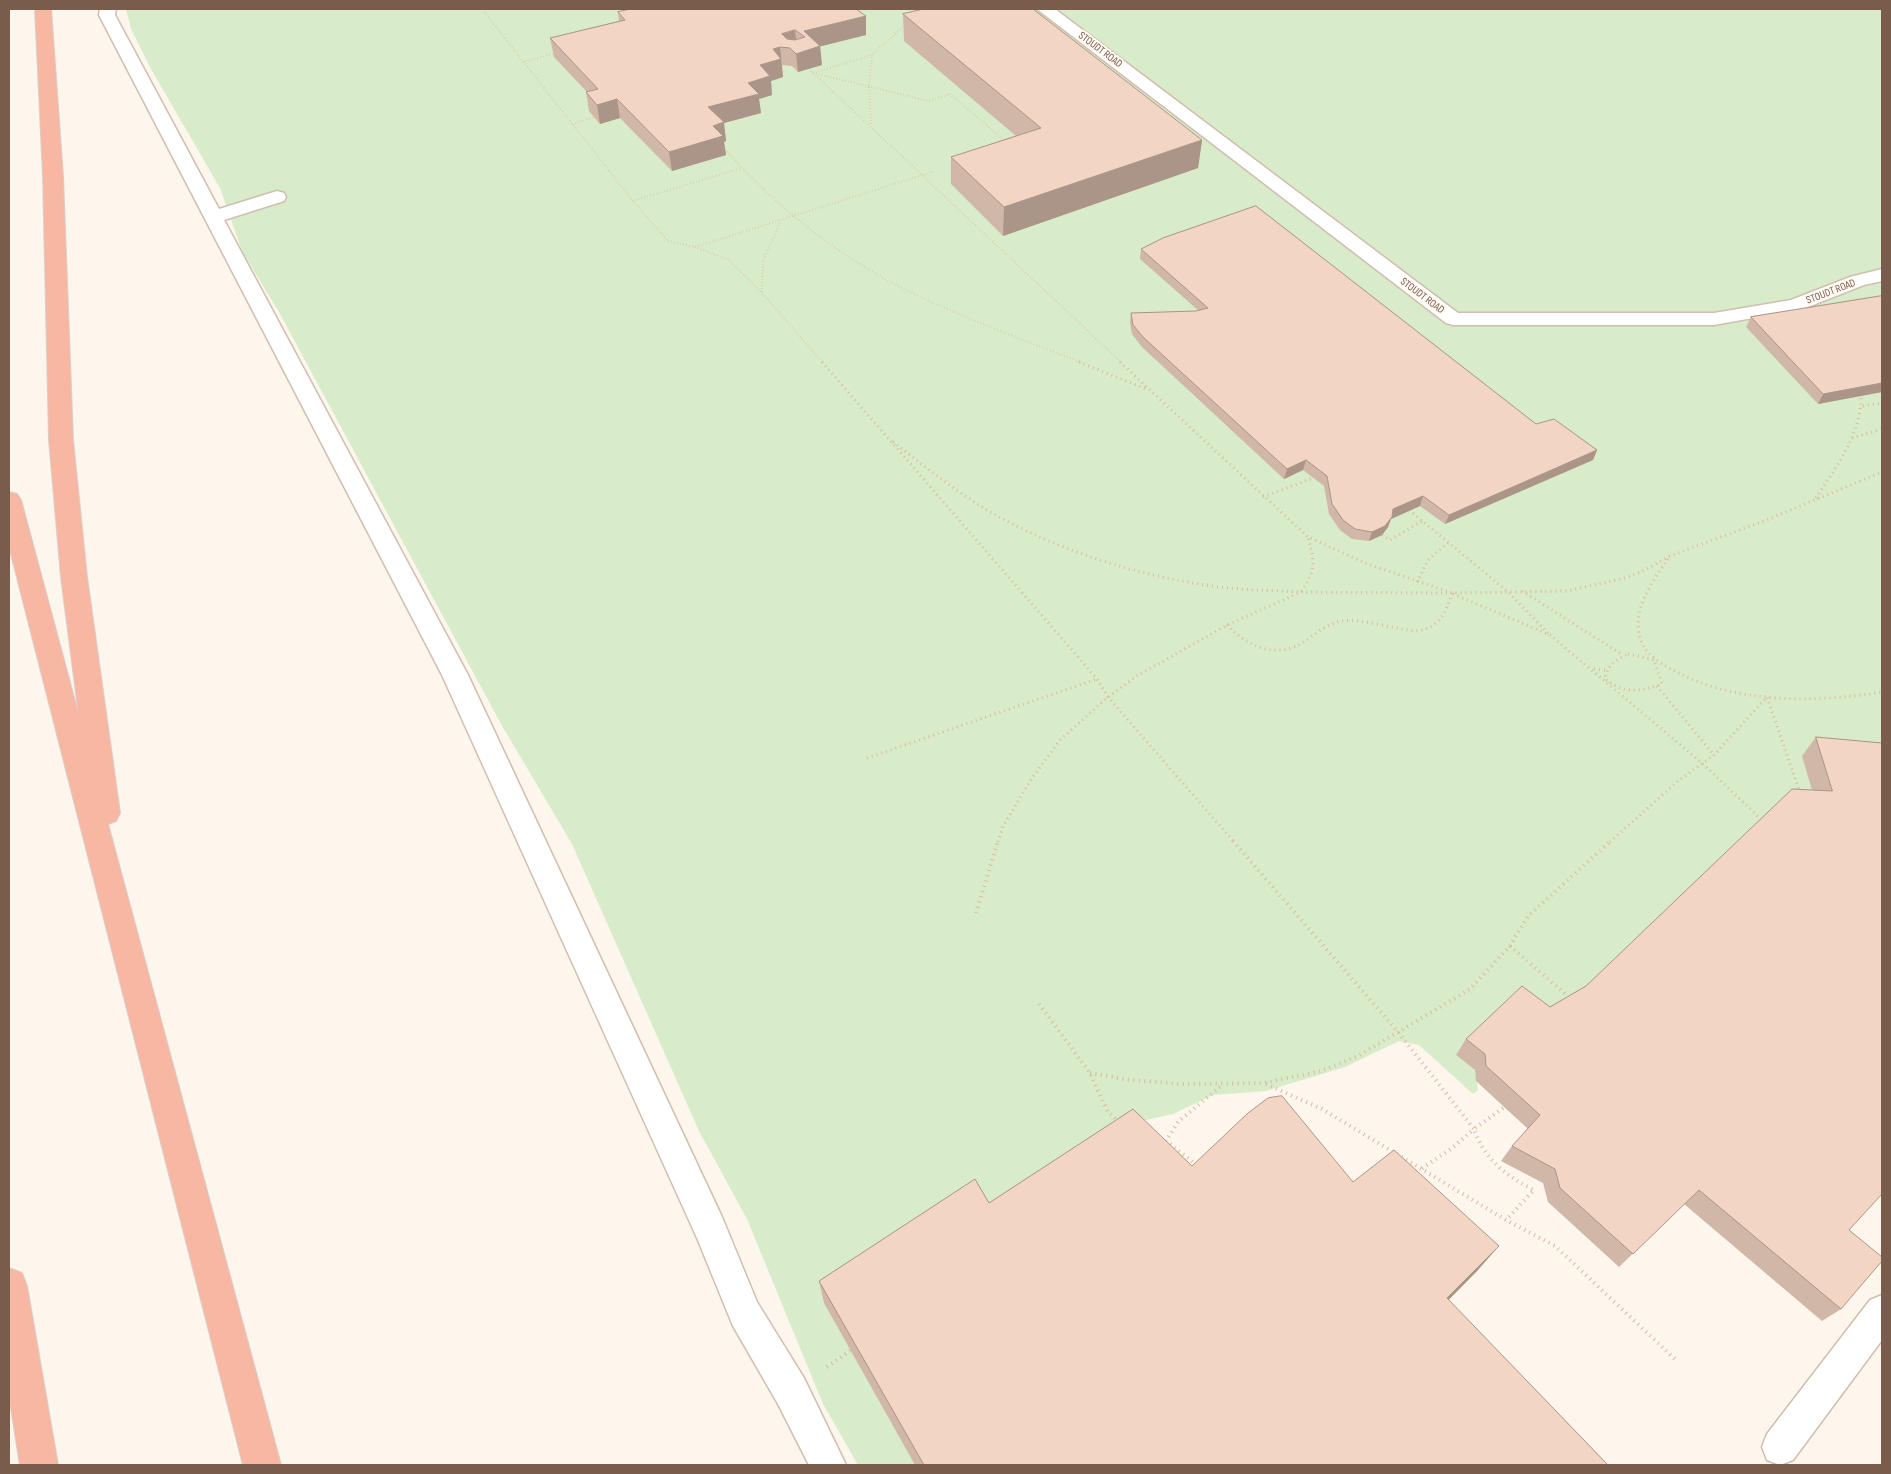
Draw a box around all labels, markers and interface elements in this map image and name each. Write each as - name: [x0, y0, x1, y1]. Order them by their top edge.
- street label: STOUDT ROAD: [1075, 29, 1125, 71]
- street label: STOUDT ROAD: [1397, 275, 1447, 317]
- street label: STOUDT ROAD: [1804, 277, 1858, 307]

